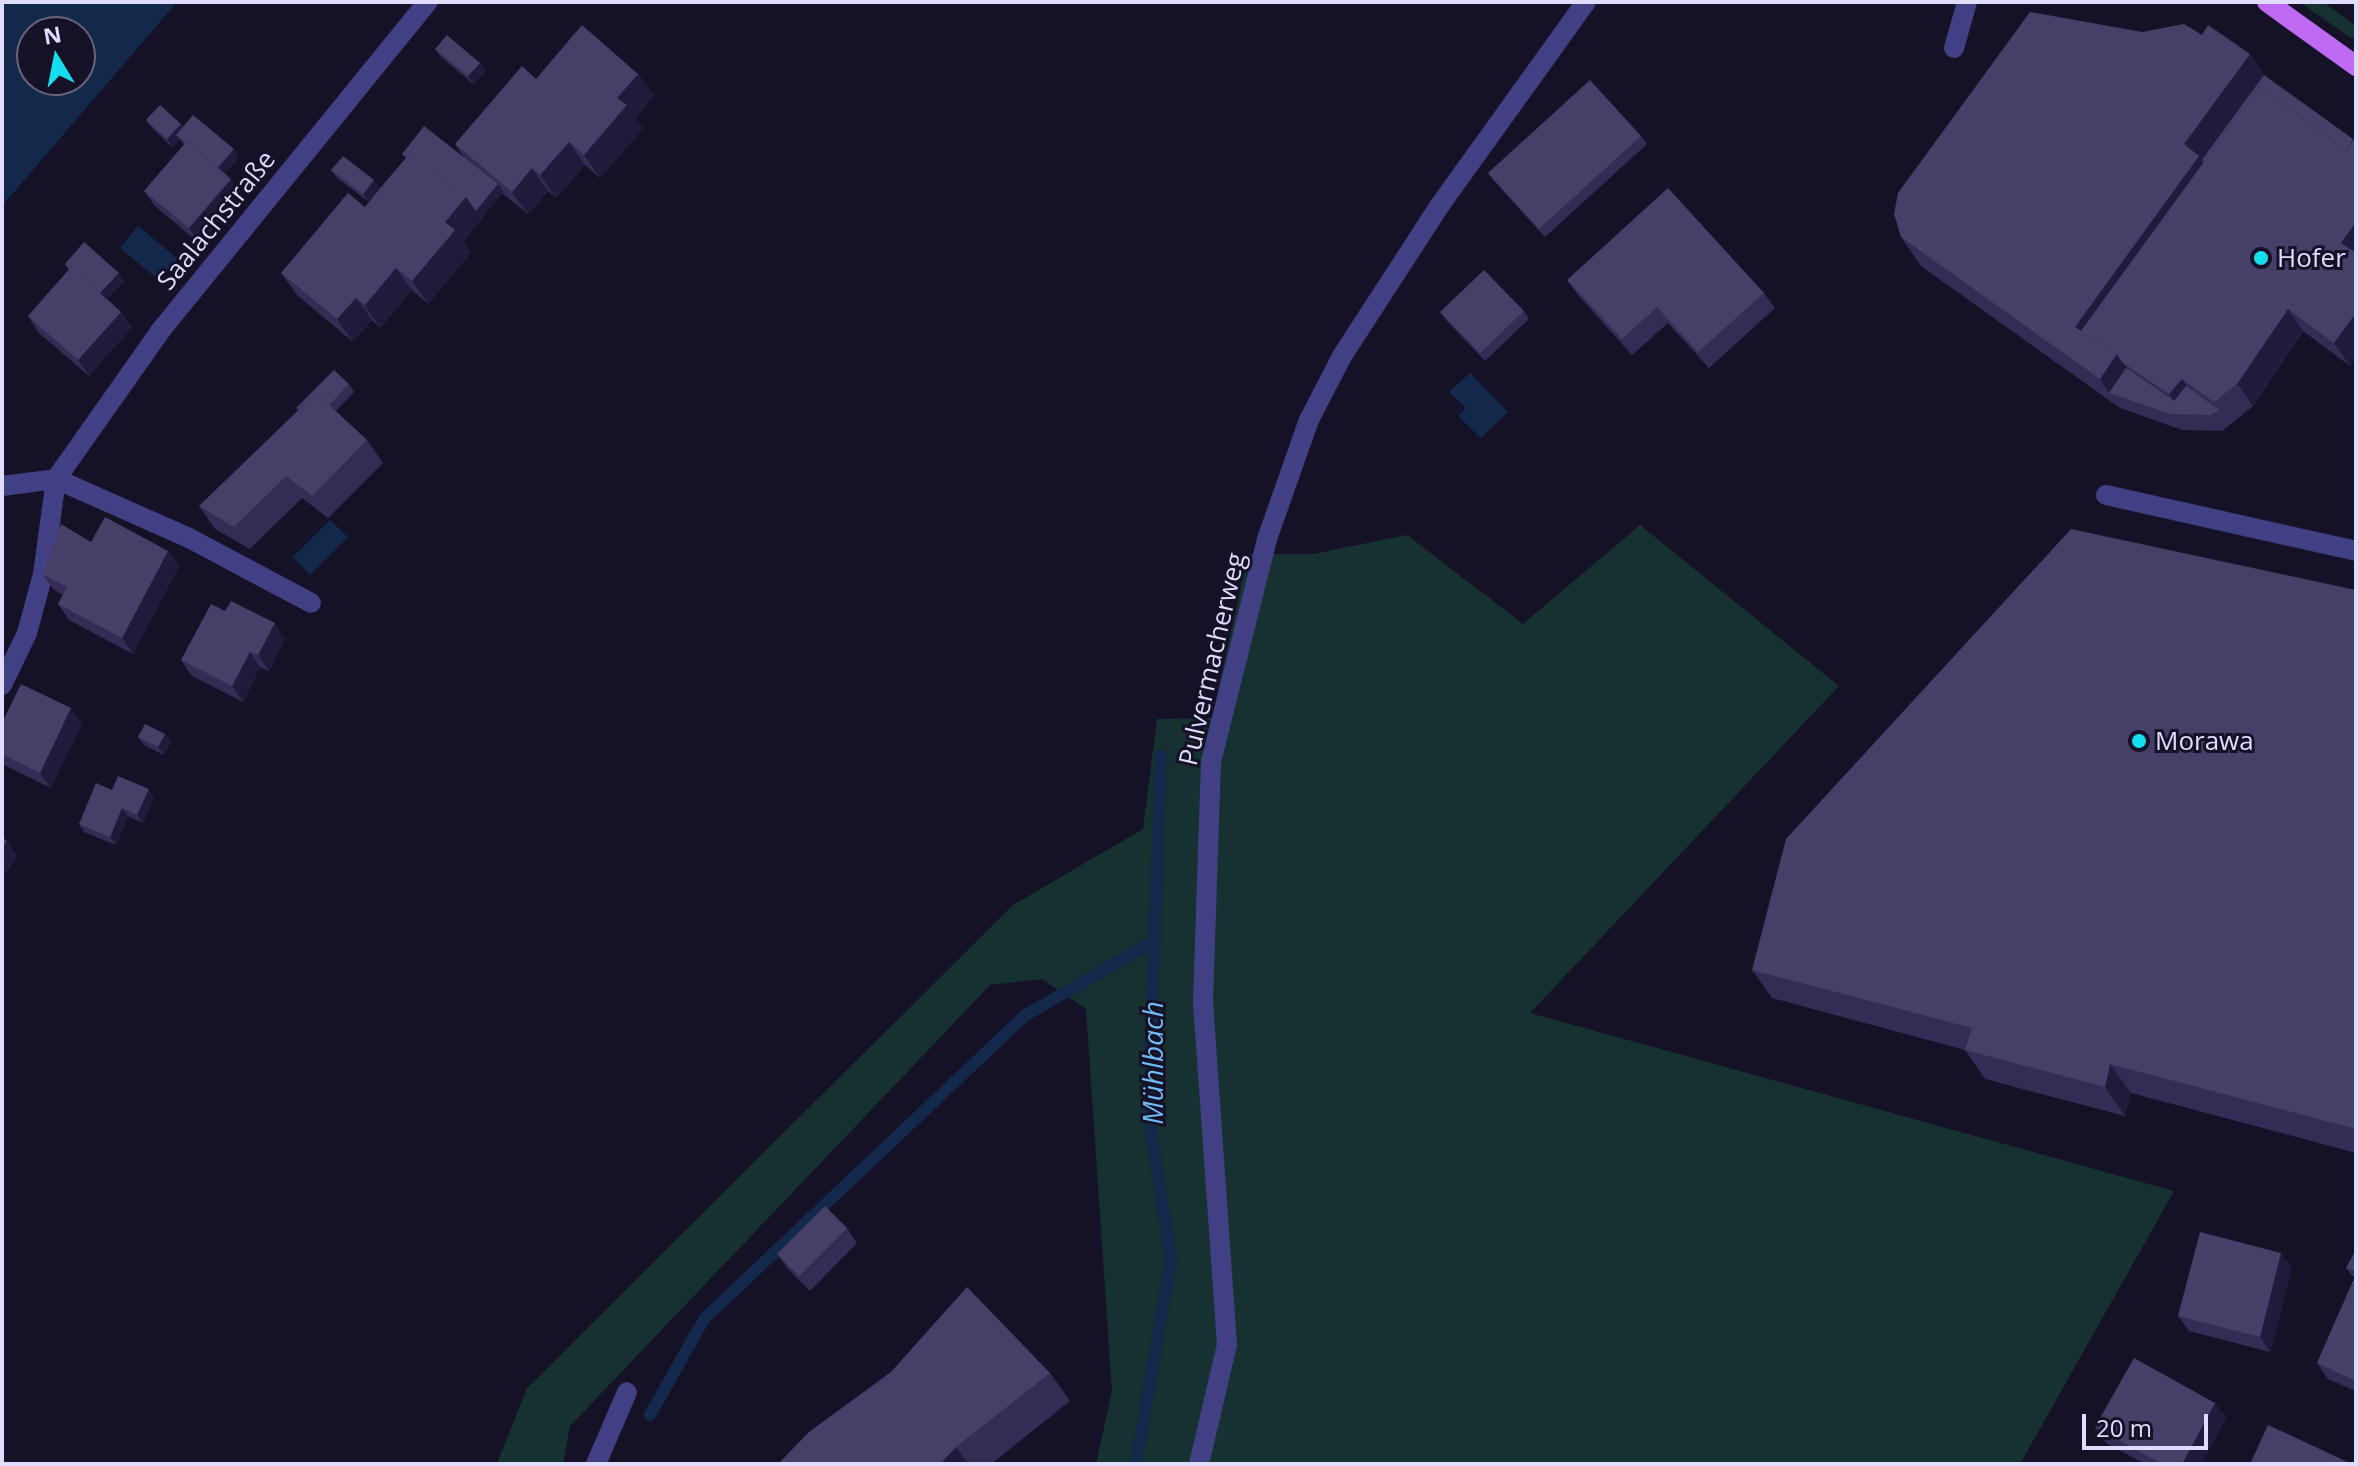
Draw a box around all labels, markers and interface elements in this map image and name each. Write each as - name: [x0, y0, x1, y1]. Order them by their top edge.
- north arrow: [16, 16, 96, 96]
- text: N: [41, 18, 64, 51]
- street label: Saalachstraße: [150, 144, 282, 296]
- place label: Hofer: [2277, 242, 2346, 274]
- marker: Hofer: [2252, 249, 2270, 267]
- street label: Pulvermacherweg: [1172, 550, 1252, 768]
- place label: Morawa: [2155, 725, 2254, 757]
- marker: Morawa: [2130, 732, 2148, 750]
- water label: Mühlbach: [1135, 1001, 1169, 1125]
- scale bar: [2086, 1398, 2212, 1448]
- text: 20 m: [2096, 1411, 2152, 1444]

